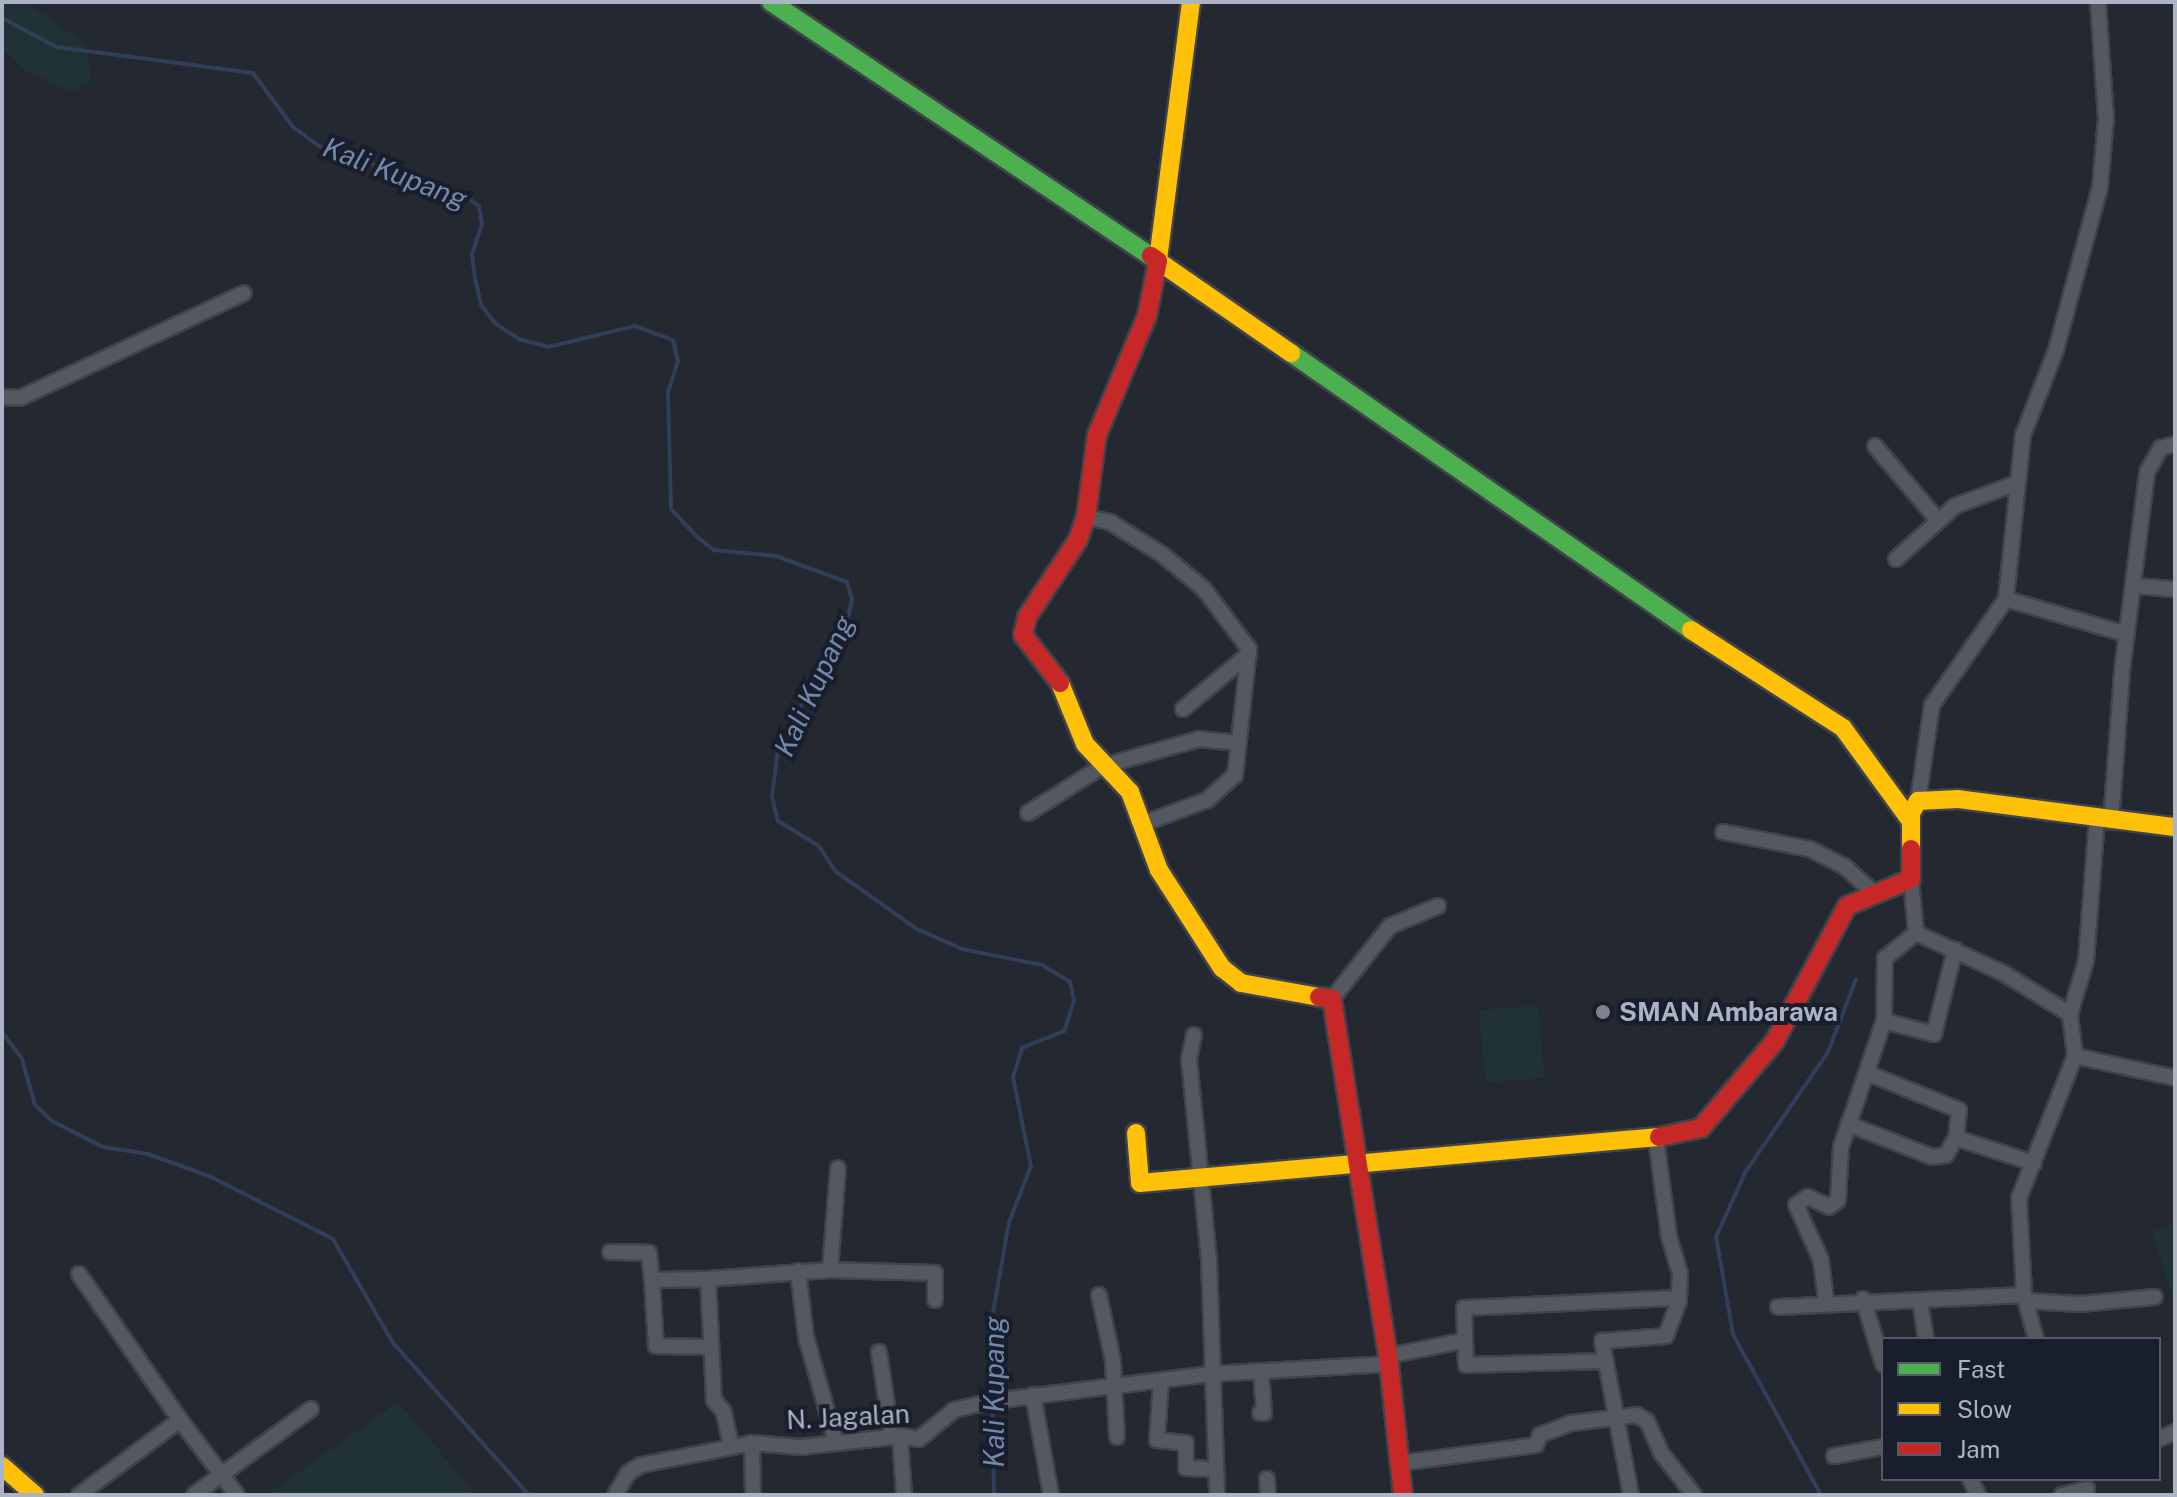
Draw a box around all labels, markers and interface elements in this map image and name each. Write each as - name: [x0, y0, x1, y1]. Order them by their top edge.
- water label: Kali Kupang: [318, 130, 472, 216]
- water label: Kali Kupang: [767, 610, 861, 762]
- place label: SMAN Ambarawa: [1619, 996, 1838, 1028]
- marker: SMAN Ambarawa: [1594, 1003, 1612, 1021]
- water label: Kali Kupang: [977, 1316, 1011, 1468]
- legend: [1881, 1337, 2161, 1481]
- text: Fast: [1957, 1355, 2005, 1383]
- text: Slow: [1957, 1395, 2012, 1423]
- street label: N. Jagalan: [785, 1398, 911, 1436]
- text: Jam: [1957, 1435, 2000, 1463]

